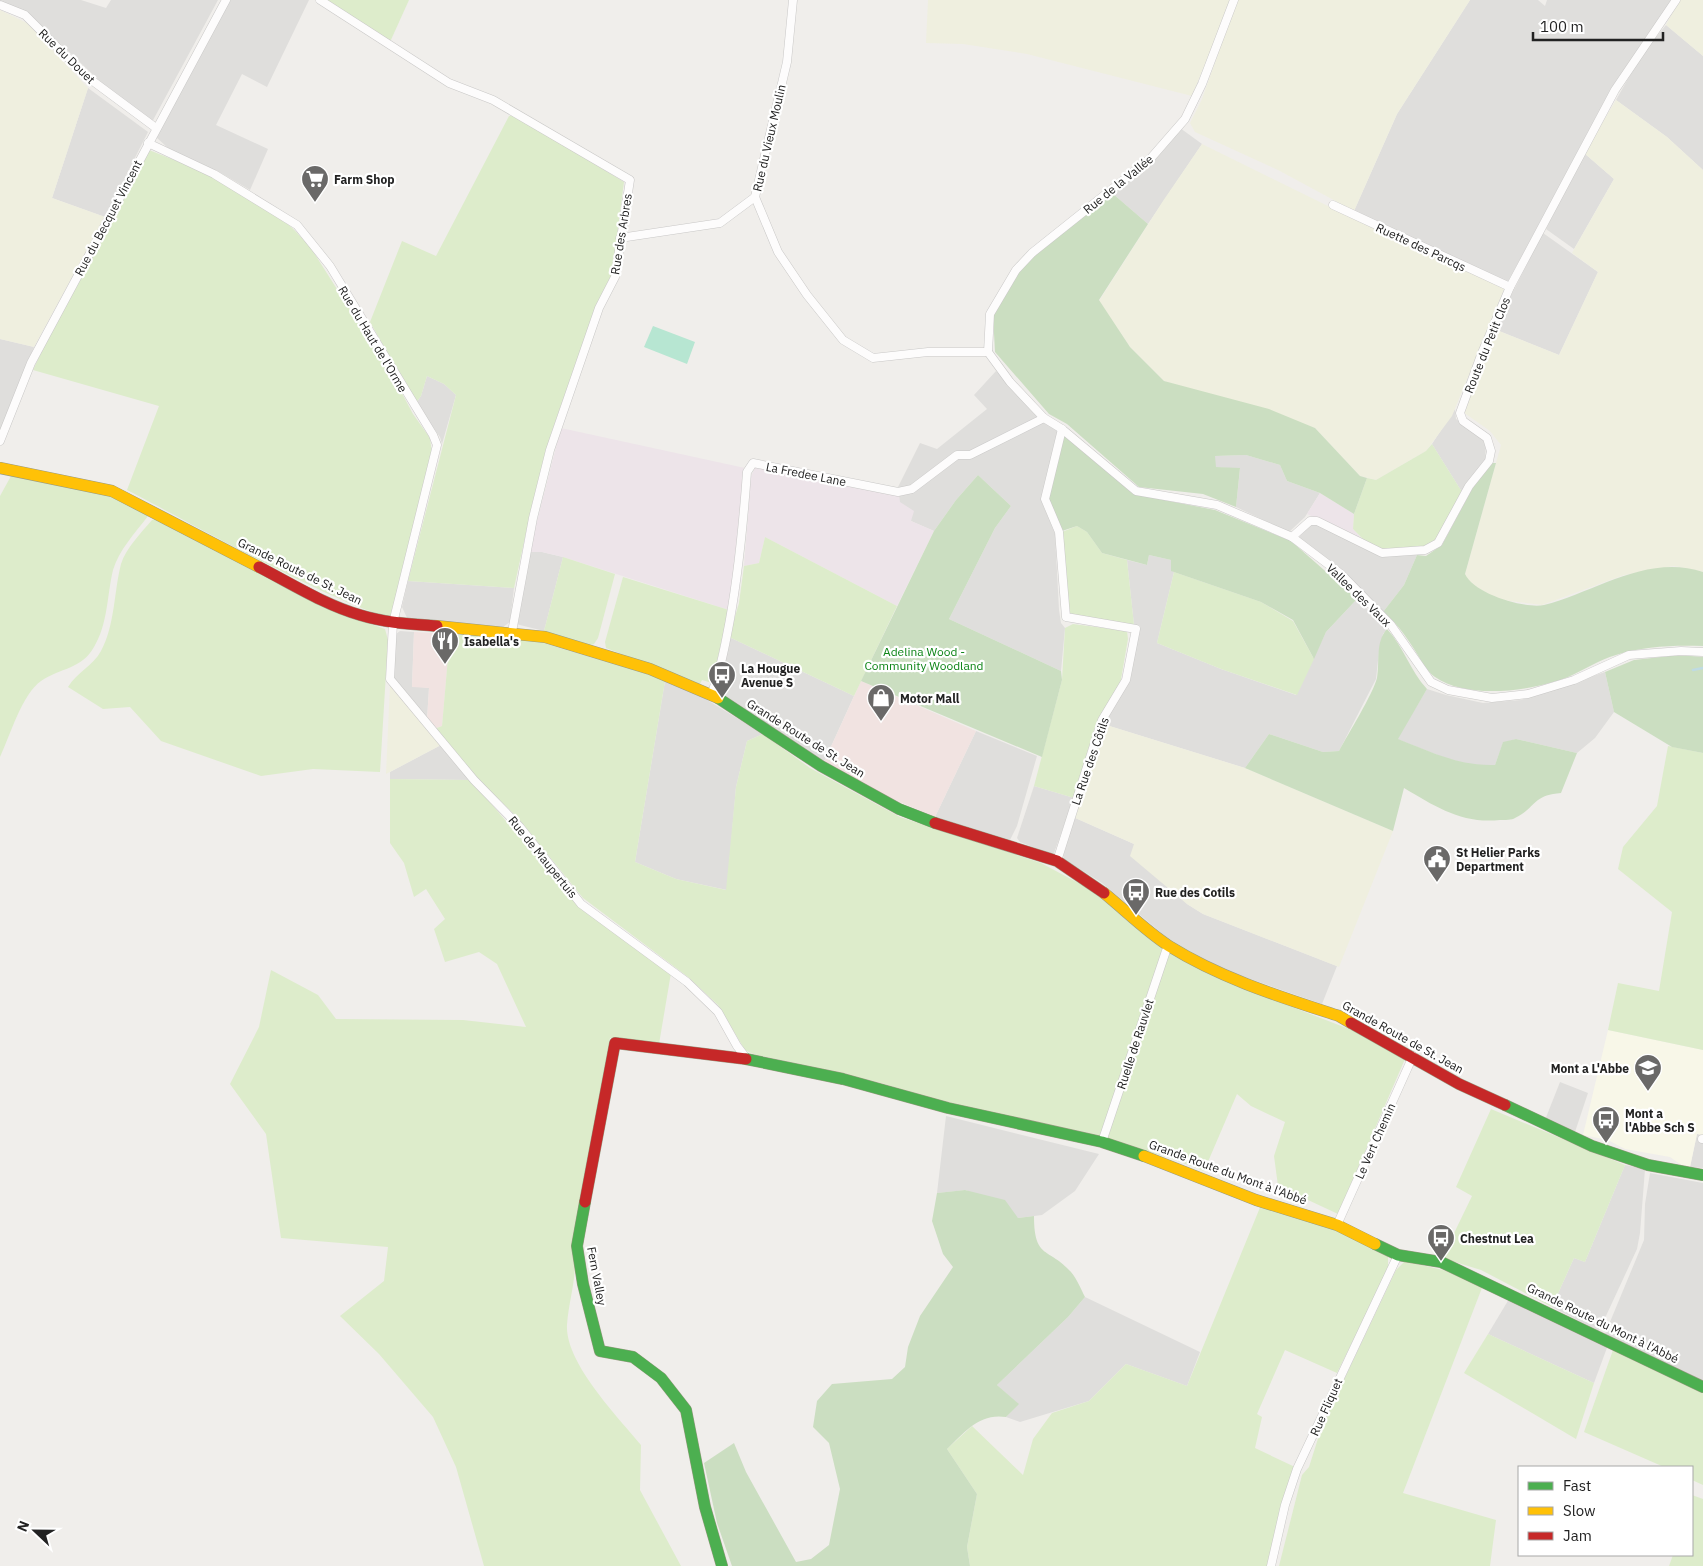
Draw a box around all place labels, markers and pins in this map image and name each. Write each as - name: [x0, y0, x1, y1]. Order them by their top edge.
- supermarket icon: Farm Shop: [300, 164, 330, 203]
- place label: Farm Shop: [334, 172, 394, 187]
- restaurant icon: Isabella's: [430, 626, 460, 665]
- place label: Isabella's: [464, 634, 519, 649]
- bus stop icon: La Hougue Avenue S: [707, 660, 737, 699]
- place label: La Hougue Avenue S: [741, 661, 800, 690]
- shop icon: Motor Mall: [866, 683, 896, 722]
- place label: Motor Mall: [900, 691, 960, 706]
- public building icon: St Helier Parks Department: [1422, 844, 1452, 883]
- place label: St Helier Parks Department: [1456, 845, 1540, 874]
- bus stop icon: Rue des Cotils: [1121, 877, 1151, 916]
- place label: Rue des Cotils: [1155, 885, 1235, 900]
- school or university icon: Mont a L'Abbe: [1633, 1053, 1663, 1092]
- place label: Mont a L'Abbe: [1551, 1061, 1629, 1076]
- bus stop icon: Mont a l'Abbe Sch S: [1591, 1105, 1621, 1144]
- place label: Mont a l'Abbe Sch S: [1625, 1106, 1695, 1135]
- bus stop icon: Chestnut Lea: [1426, 1223, 1456, 1262]
- place label: Chestnut Lea: [1460, 1231, 1534, 1246]

